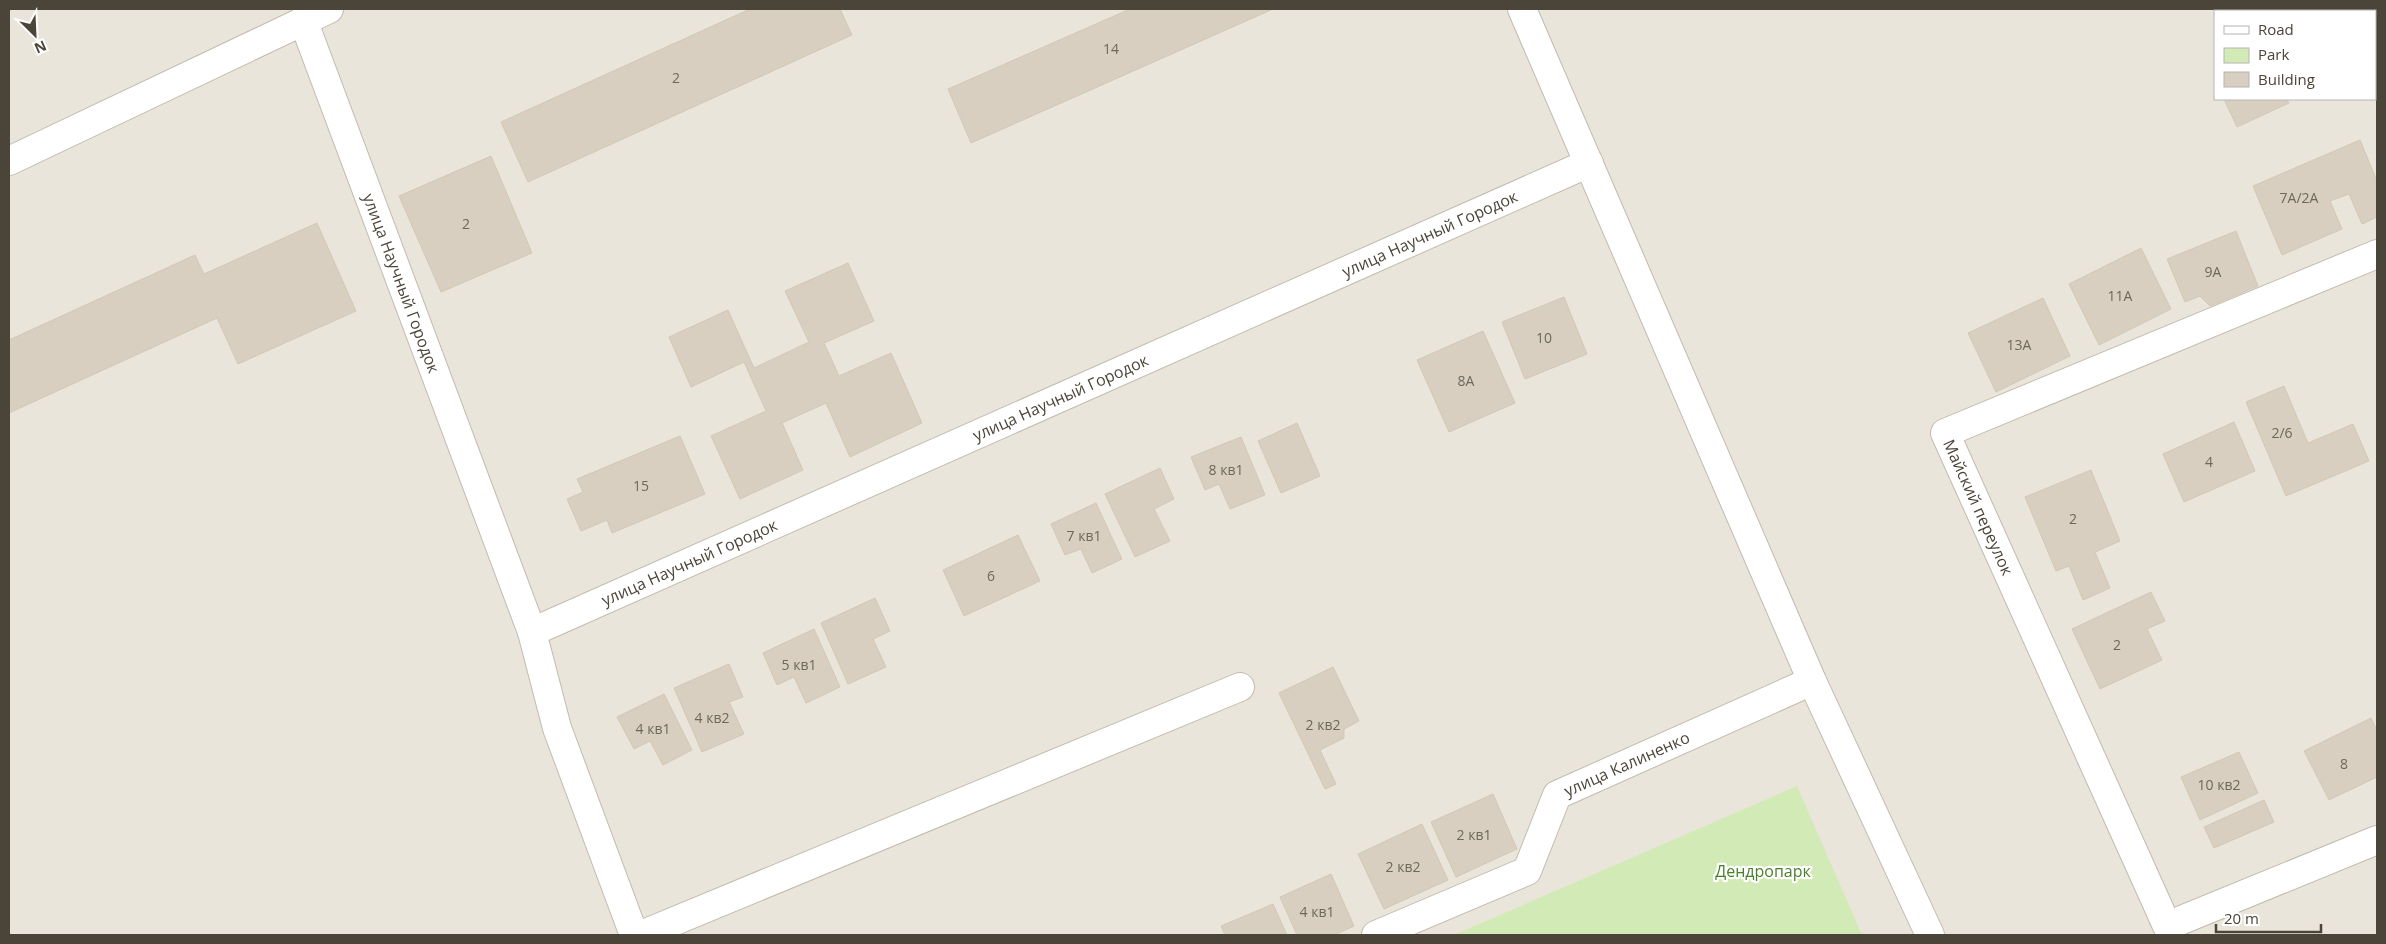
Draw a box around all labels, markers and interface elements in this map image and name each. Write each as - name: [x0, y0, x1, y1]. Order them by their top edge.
- north arrow: [10, 10, 60, 60]
- legend: [2214, 10, 2376, 100]
- text: Road: [2258, 19, 2294, 39]
- text: N: [31, 36, 50, 58]
- house number: 14: [1103, 39, 1119, 58]
- text: Park: [2258, 44, 2289, 64]
- house number: 2: [672, 68, 680, 87]
- text: Building: [2258, 69, 2315, 89]
- street label: улица Научный Городок: [1338, 185, 1522, 282]
- house number: 7А/2А: [2280, 188, 2319, 207]
- street label: улица Научный Городок: [358, 190, 445, 377]
- house number: 2: [462, 214, 470, 233]
- house number: 9А: [2205, 262, 2222, 281]
- house number: 11А: [2108, 286, 2133, 305]
- house number: 10: [1536, 328, 1552, 347]
- house number: 13А: [2007, 335, 2032, 354]
- street label: улица Научный Городок: [969, 349, 1152, 446]
- house number: 8А: [1458, 371, 1475, 390]
- house number: 2/6: [2271, 423, 2293, 442]
- street label: Майский переулок: [1938, 436, 2019, 579]
- house number: 4: [2205, 452, 2213, 471]
- house number: 8 кв1: [1209, 460, 1243, 479]
- house number: 15: [633, 476, 649, 495]
- house number: 2: [2069, 509, 2077, 528]
- street label: улица Научный Городок: [598, 513, 781, 611]
- house number: 7 кв1: [1067, 526, 1101, 545]
- house number: 6: [987, 566, 995, 585]
- house number: 2: [2113, 635, 2121, 654]
- house number: 5 кв1: [782, 655, 816, 674]
- house number: 4 кв2: [695, 708, 729, 727]
- house number: 2 кв2: [1306, 715, 1340, 734]
- house number: 4 кв1: [636, 719, 670, 738]
- street label: улица Калиненко: [1560, 726, 1693, 802]
- house number: 8: [2340, 754, 2348, 773]
- house number: 10 кв2: [2198, 775, 2240, 794]
- house number: 2 кв1: [1457, 825, 1491, 844]
- house number: 2 кв2: [1386, 857, 1420, 876]
- park label: Дендропарк: [1715, 860, 1812, 882]
- house number: 4 кв1: [1300, 902, 1334, 921]
- scale bar: [2216, 902, 2321, 934]
- text: 20 m: [2224, 908, 2259, 928]

